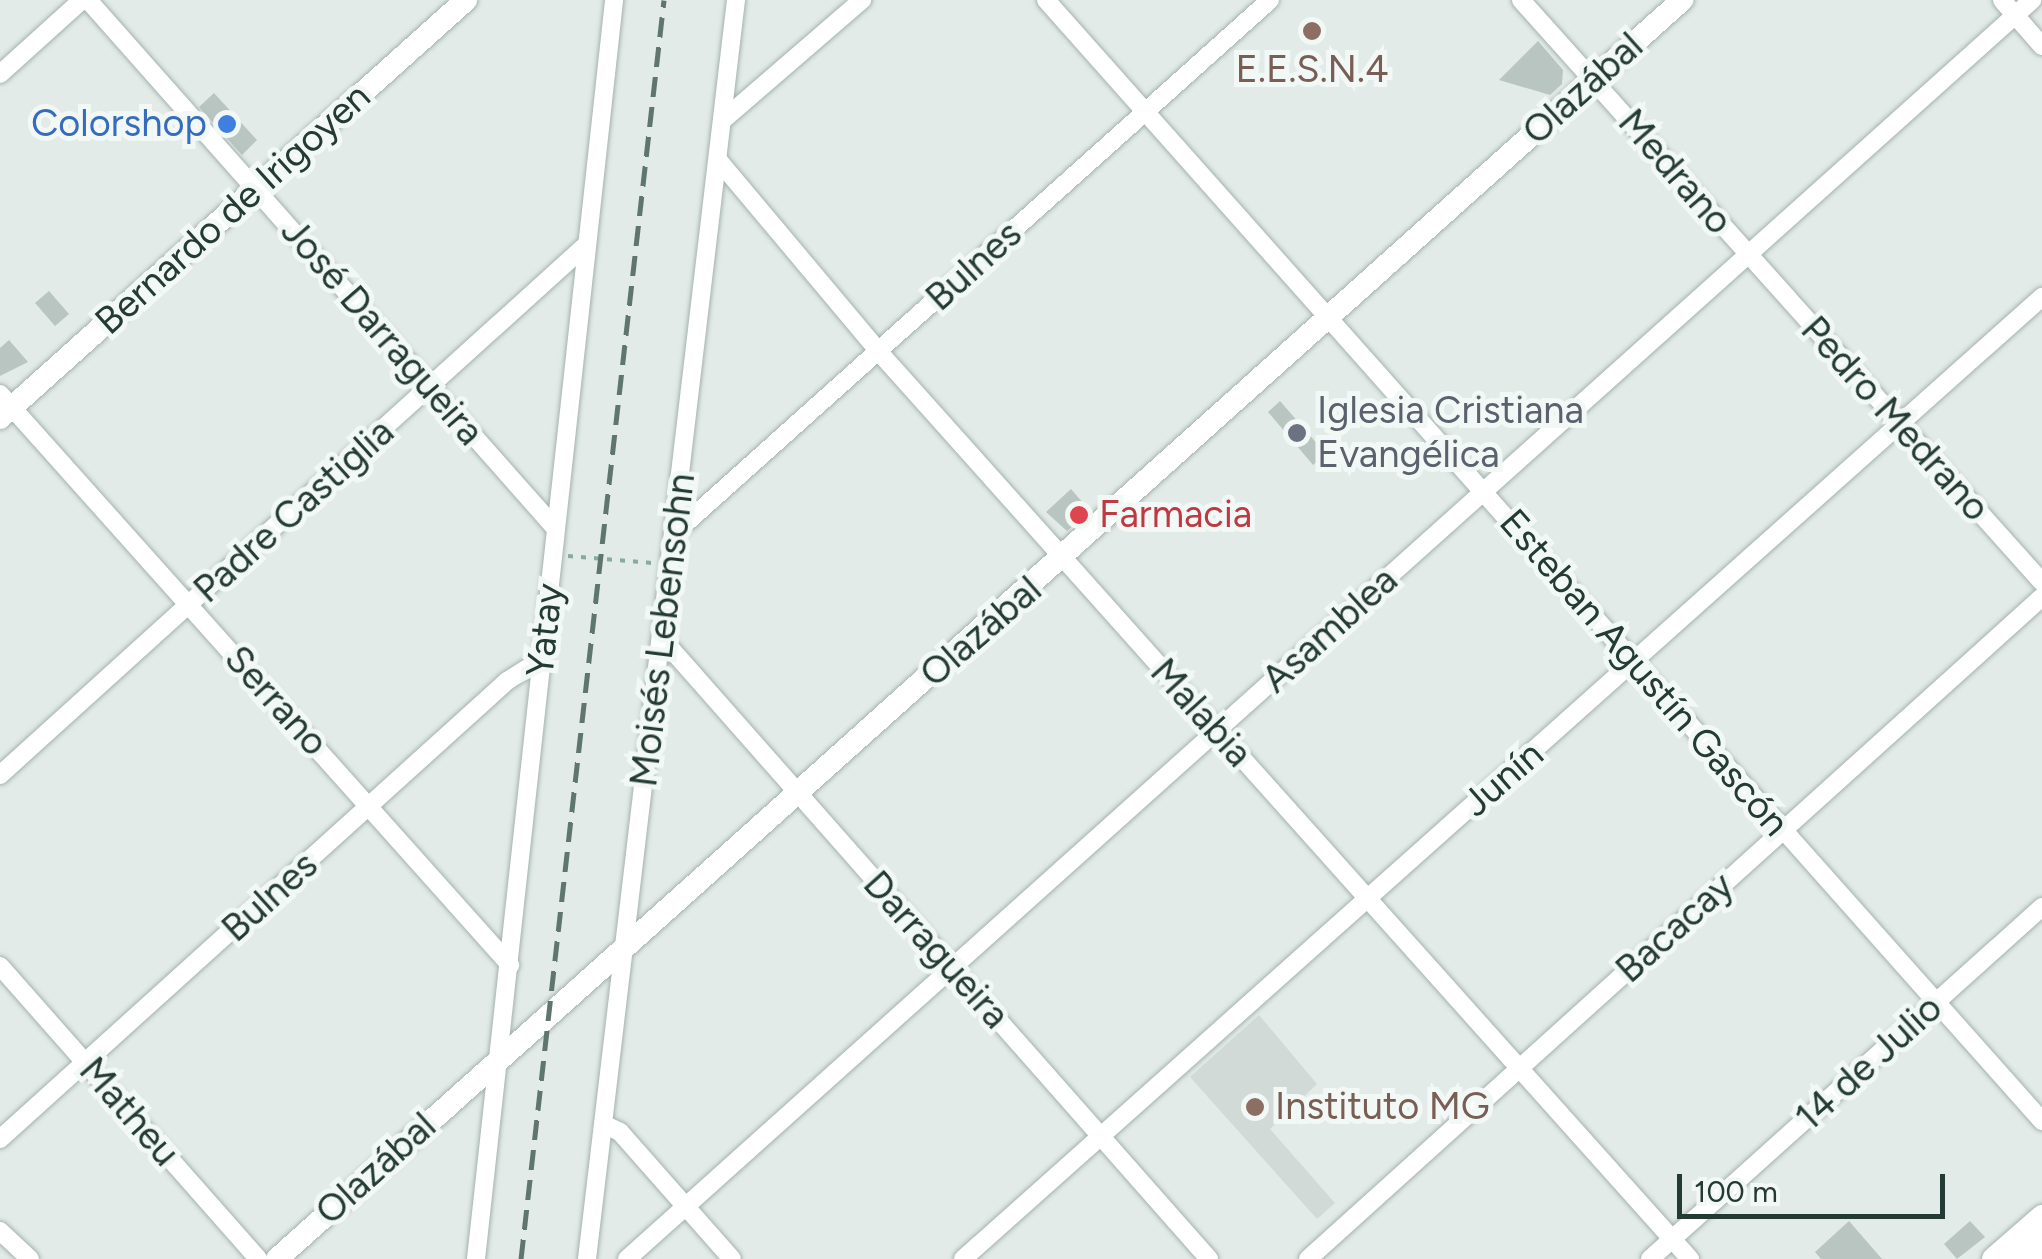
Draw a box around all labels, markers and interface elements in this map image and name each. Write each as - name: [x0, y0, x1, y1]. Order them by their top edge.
- marker: E.E.S.N.4: [1301, 20, 1323, 42]
- street label: Olazábal: [1514, 23, 1652, 155]
- place label: E.E.S.N.4: [1236, 47, 1388, 93]
- street label: Bernardo de Irigoyen: [86, 74, 380, 344]
- street label: Medrano: [1608, 100, 1742, 244]
- place label: Colorshop: [31, 101, 207, 147]
- marker: Colorshop: [216, 113, 238, 135]
- street label: José Darragueira: [271, 209, 493, 455]
- street label: Bulnes: [917, 211, 1031, 321]
- street label: Pedro Medrano: [1791, 307, 1999, 531]
- place label: Iglesia Cristiana Evangélica: [1317, 388, 1584, 478]
- street label: Padre Castiglia: [185, 409, 403, 613]
- marker: Iglesia Cristiana Evangélica: [1286, 422, 1308, 444]
- street label: Moisés Lebensohn: [621, 471, 705, 789]
- place label: Farmacia: [1099, 492, 1252, 538]
- street label: Esteban Agustín Gascón: [1490, 500, 1798, 846]
- marker: Farmacia: [1068, 504, 1090, 526]
- street label: Asamblea: [1253, 558, 1407, 702]
- street label: Olazábal: [911, 567, 1051, 697]
- street label: Yatay: [517, 581, 573, 679]
- street label: Serrano: [215, 637, 337, 765]
- street label: Malabia: [1141, 650, 1261, 776]
- street label: Junín: [1453, 732, 1553, 826]
- street label: Bulnes: [213, 842, 327, 952]
- street label: Darragueira: [854, 862, 1018, 1038]
- street label: Bacacay: [1607, 863, 1743, 993]
- street label: 14 de Julio: [1786, 985, 1952, 1141]
- street label: Matheu: [69, 1048, 189, 1176]
- place label: Instituto MG: [1275, 1084, 1490, 1130]
- marker: Instituto MG: [1244, 1096, 1266, 1118]
- street label: Olazábal: [307, 1103, 445, 1235]
- scale bar: [1682, 1154, 1950, 1216]
- text: 100 m: [1694, 1173, 1778, 1210]

